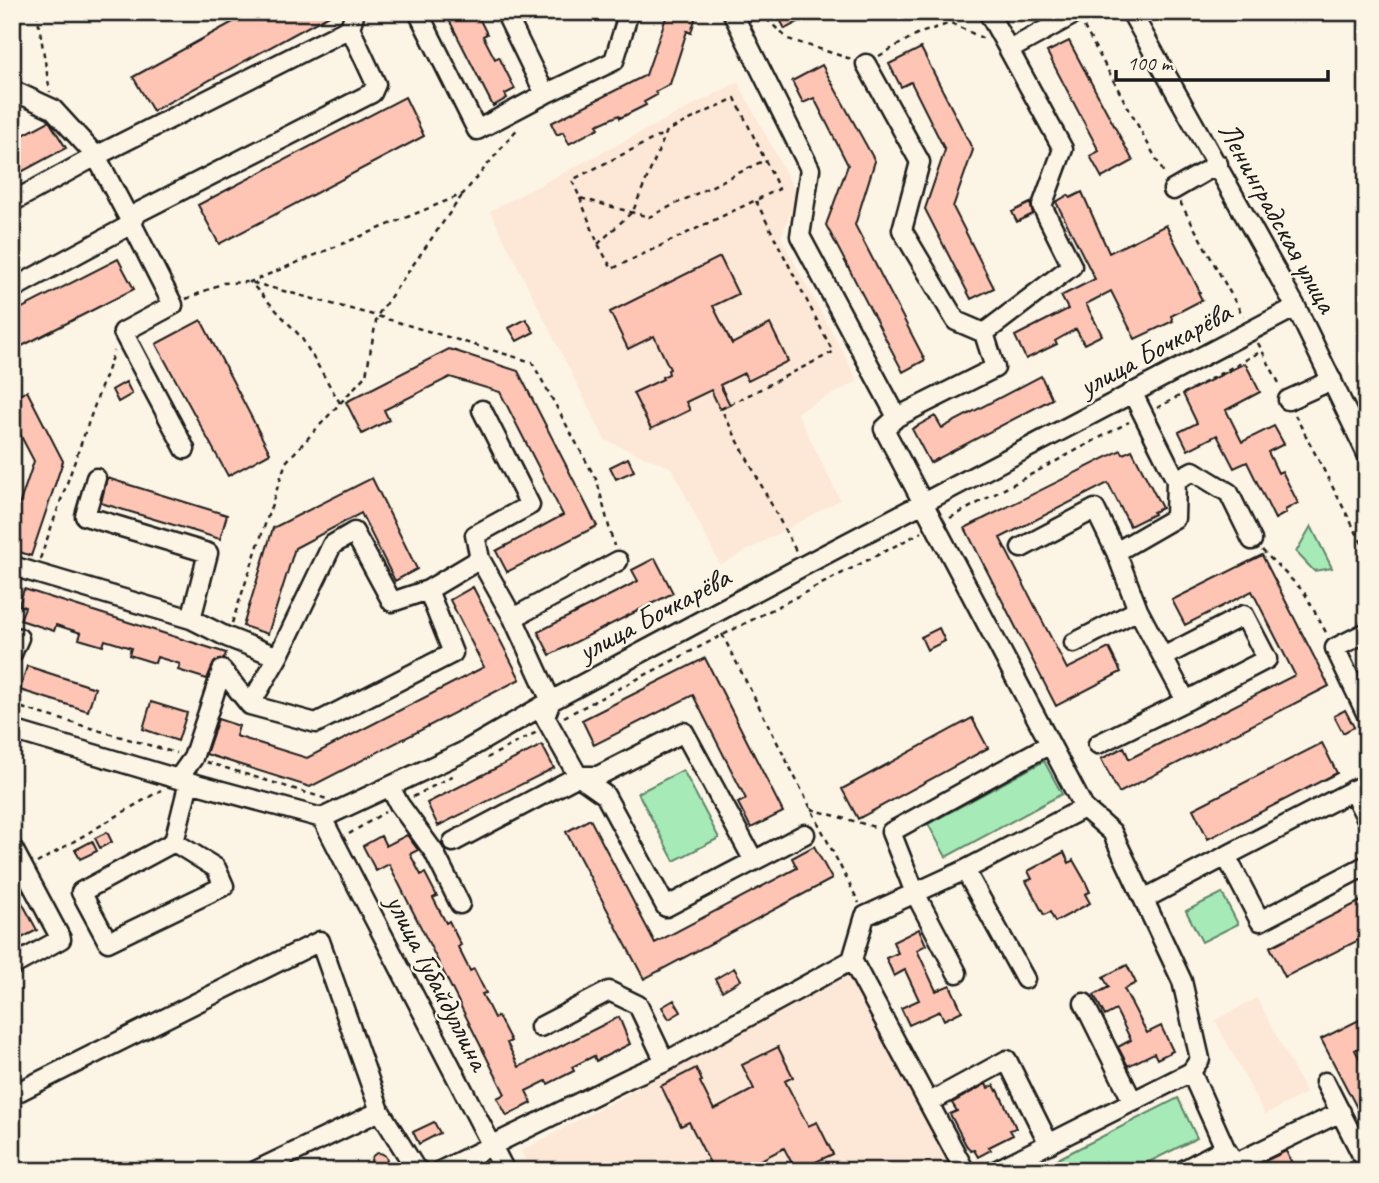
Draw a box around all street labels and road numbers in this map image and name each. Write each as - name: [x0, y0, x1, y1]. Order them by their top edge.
- street label: Ленинградская улица: [1210, 115, 1347, 321]
- street label: улица Бочкарёва: [1071, 292, 1239, 406]
- street label: улица Бочкарёва: [570, 557, 738, 671]
- street label: улица Губайдуллина: [377, 886, 500, 1079]

